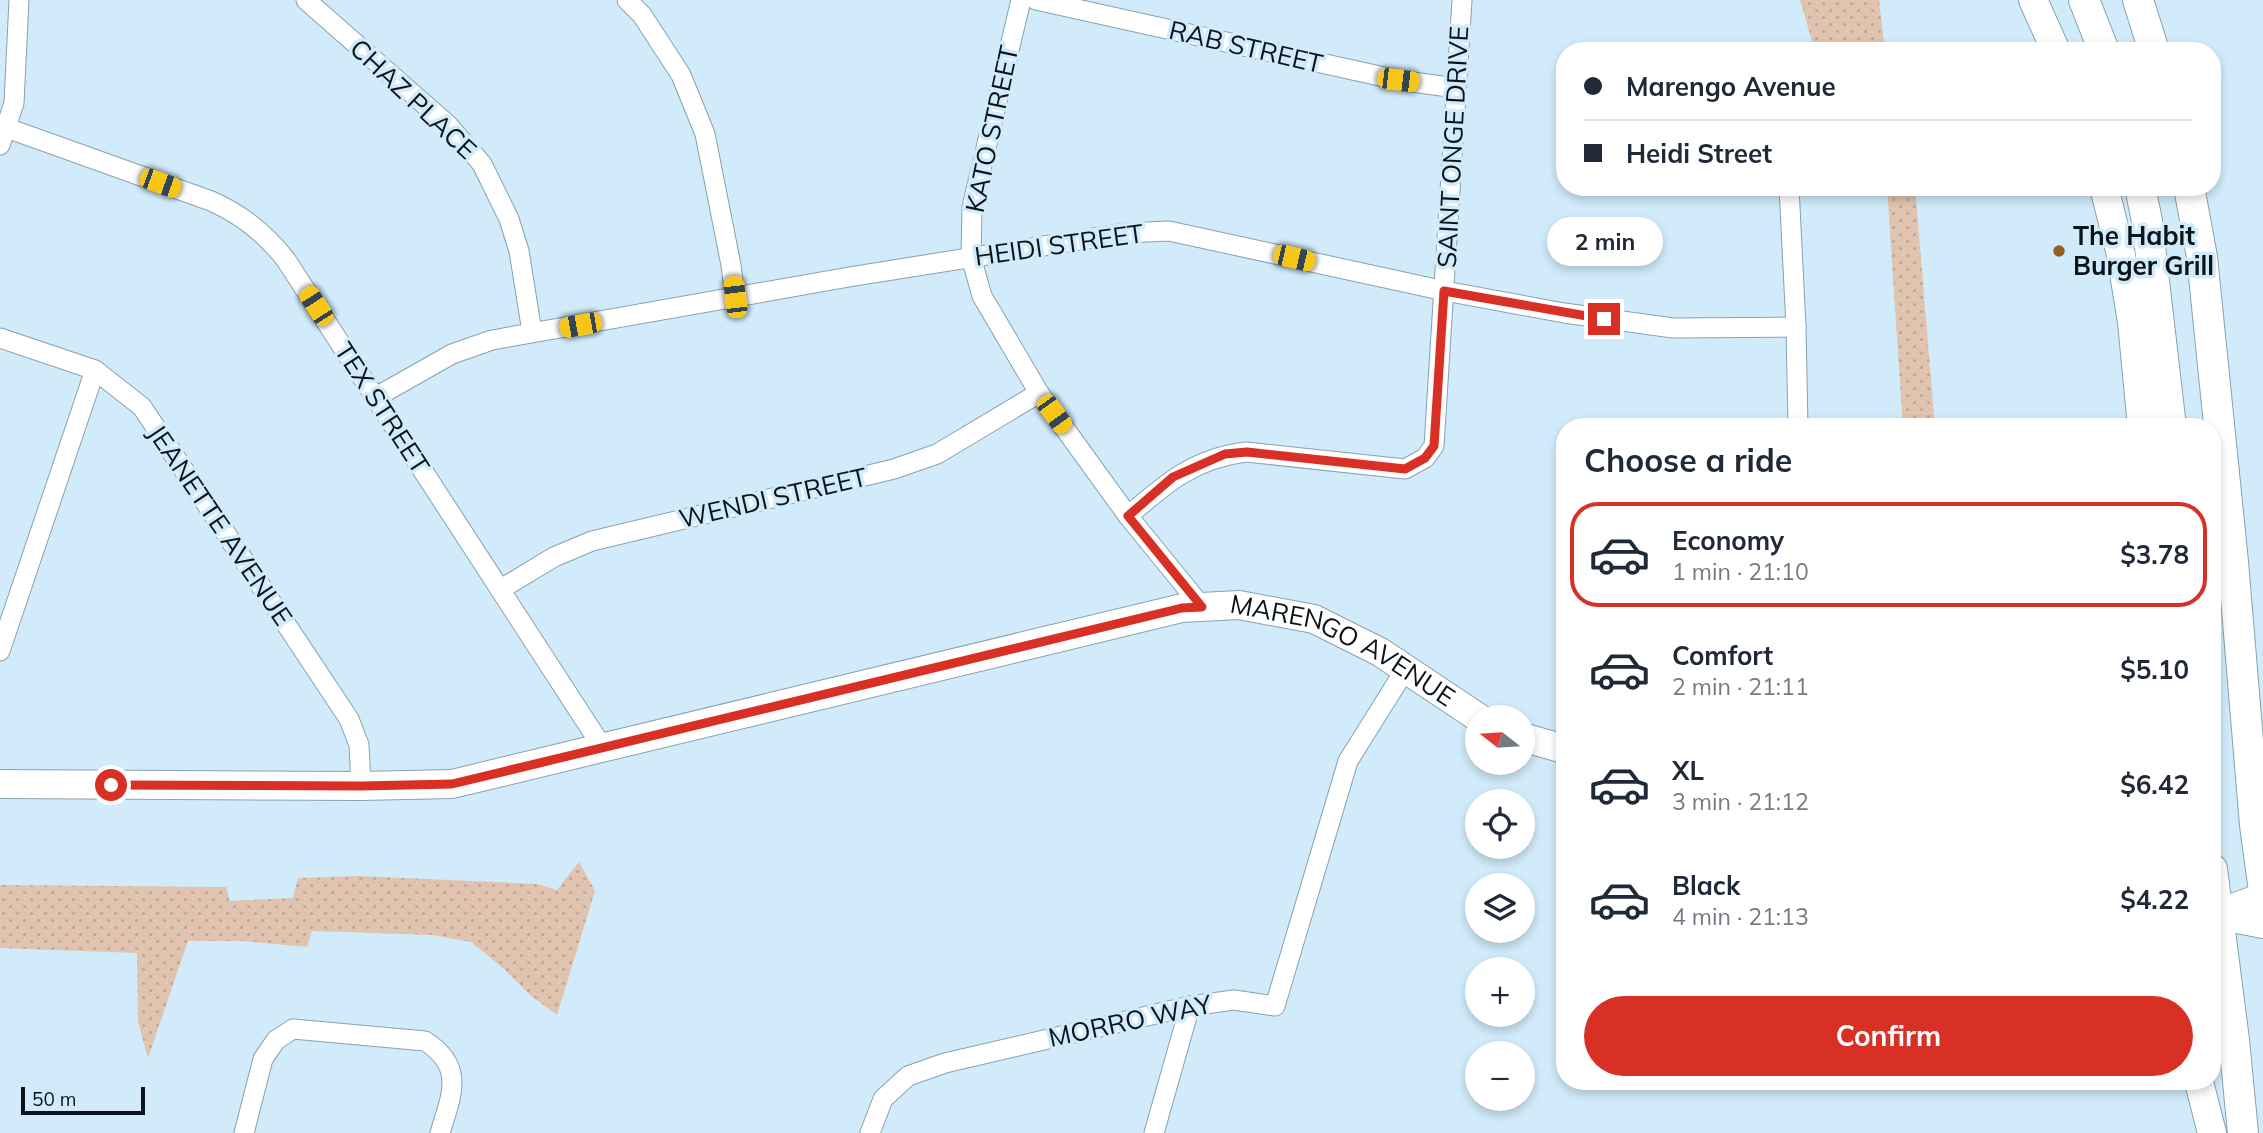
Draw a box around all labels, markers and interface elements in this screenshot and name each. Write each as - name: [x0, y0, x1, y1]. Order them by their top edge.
- street label: RAB STREET: [1166, 13, 1326, 80]
- street label: SAINT ONGE DRIVE: [1430, 25, 1475, 269]
- street label: CHAZ PLACE: [343, 32, 484, 166]
- street label: KATO STREET: [958, 42, 1025, 215]
- car: [1376, 67, 1421, 93]
- text: Marengo Avenue: [1626, 70, 1836, 103]
- text: Heidi Street: [1626, 137, 1772, 170]
- car: [137, 166, 184, 200]
- street label: HEIDI STREET: [972, 216, 1146, 273]
- callout: 2 min: [1546, 218, 1662, 266]
- place label: The Habit Burger Grill: [2073, 219, 2214, 282]
- text: 2 min: [1575, 227, 1635, 256]
- car: [1272, 243, 1317, 273]
- marker: The Habit Burger Grill: [2051, 243, 2067, 259]
- car: [723, 275, 748, 319]
- car: [296, 283, 337, 329]
- route end: [1588, 303, 1620, 335]
- car: [558, 311, 603, 339]
- street label: TEX STREET: [328, 336, 437, 480]
- car: [1034, 391, 1075, 437]
- street label: JEANETTE AVENUE: [141, 418, 300, 632]
- text: Choose a ride: [1584, 440, 1792, 480]
- street label: WENDI STREET: [676, 460, 870, 535]
- icon: car: [1588, 523, 1651, 586]
- text: Economy: [1672, 524, 1784, 557]
- text: $3.78: [2120, 538, 2189, 571]
- text: 1 min · 21:10: [1672, 557, 1809, 586]
- street label: MARENGO AVENUE: [1228, 587, 1461, 713]
- icon: car: [1588, 638, 1651, 701]
- text: Comfort: [1672, 639, 1773, 672]
- text: $5.10: [2120, 653, 2189, 686]
- text: 2 min · 21:11: [1672, 672, 1809, 701]
- north arrow: [1465, 705, 1535, 775]
- map controls: [1465, 705, 1535, 1111]
- icon: car: [1588, 753, 1651, 816]
- text: XL: [1672, 754, 1704, 787]
- text: $6.42: [2120, 768, 2189, 801]
- route start: [95, 769, 127, 801]
- text: 3 min · 21:12: [1672, 787, 1809, 816]
- button: locate: [1465, 789, 1535, 859]
- icon: car: [1588, 868, 1651, 931]
- text: Black: [1672, 869, 1740, 902]
- button: layers: [1465, 873, 1535, 943]
- text: $4.22: [2120, 883, 2189, 916]
- text: 4 min · 21:13: [1672, 902, 1809, 931]
- button: +: [1465, 957, 1535, 1027]
- street label: MORRO WAY: [1045, 987, 1216, 1054]
- button: Confirm: [1584, 996, 2193, 1076]
- button: −: [1465, 1041, 1535, 1111]
- scale bar: [21, 1084, 145, 1116]
- text: 50 m: [32, 1087, 76, 1111]

